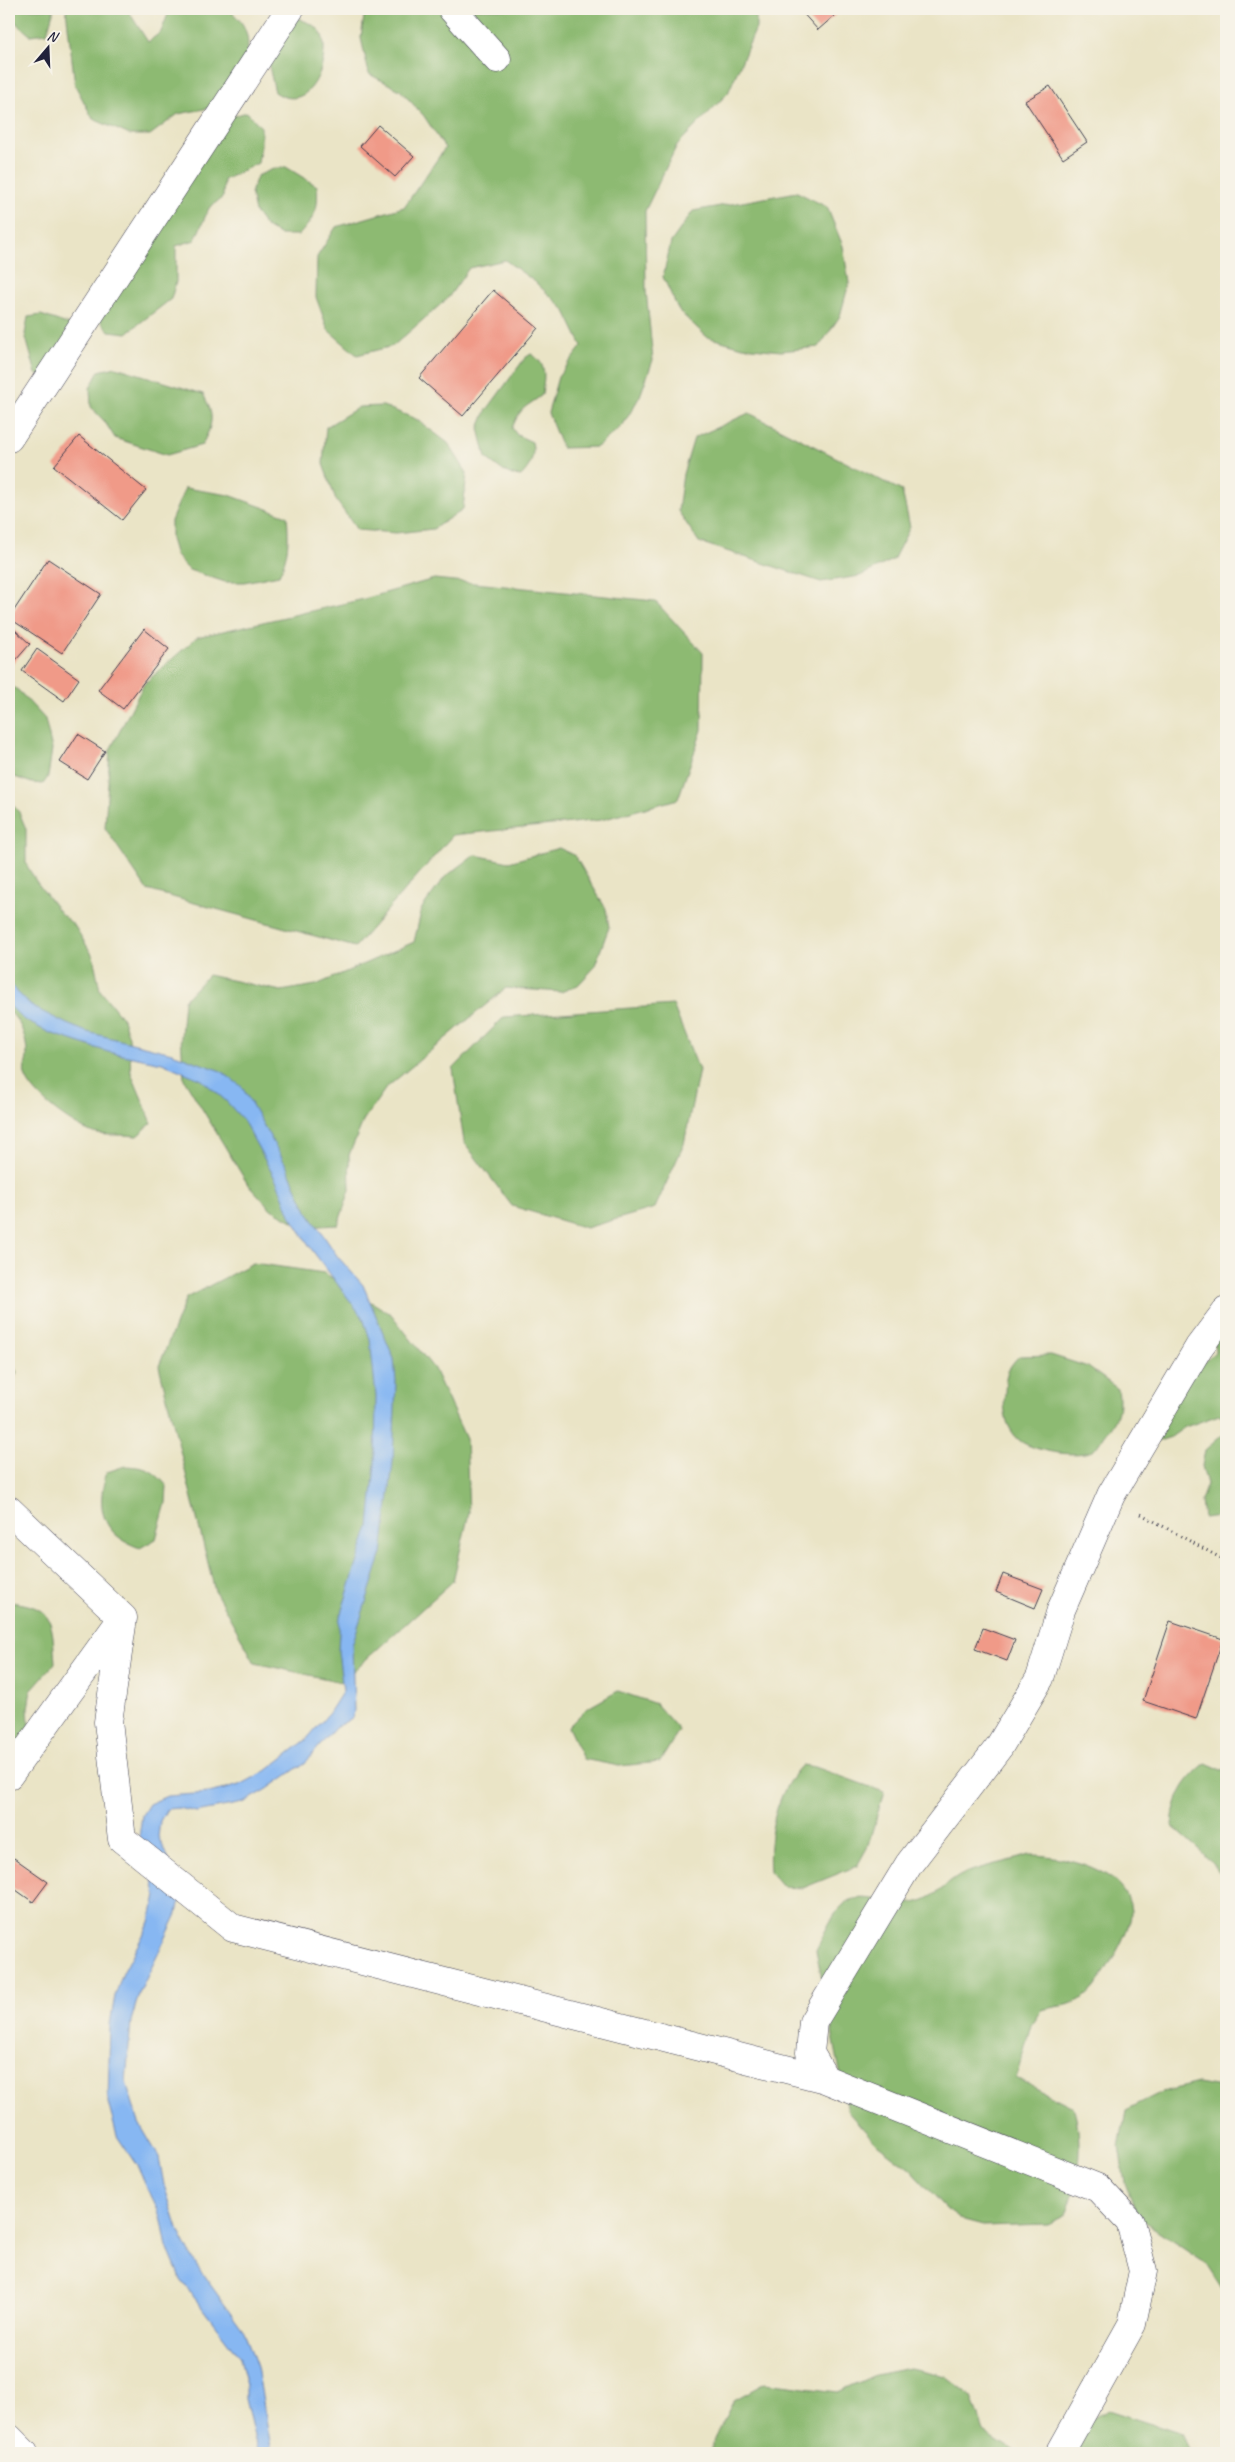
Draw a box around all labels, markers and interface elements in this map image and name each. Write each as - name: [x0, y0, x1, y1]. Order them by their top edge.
- north arrow: [22, 22, 72, 72]
- text: N: [45, 27, 61, 46]

